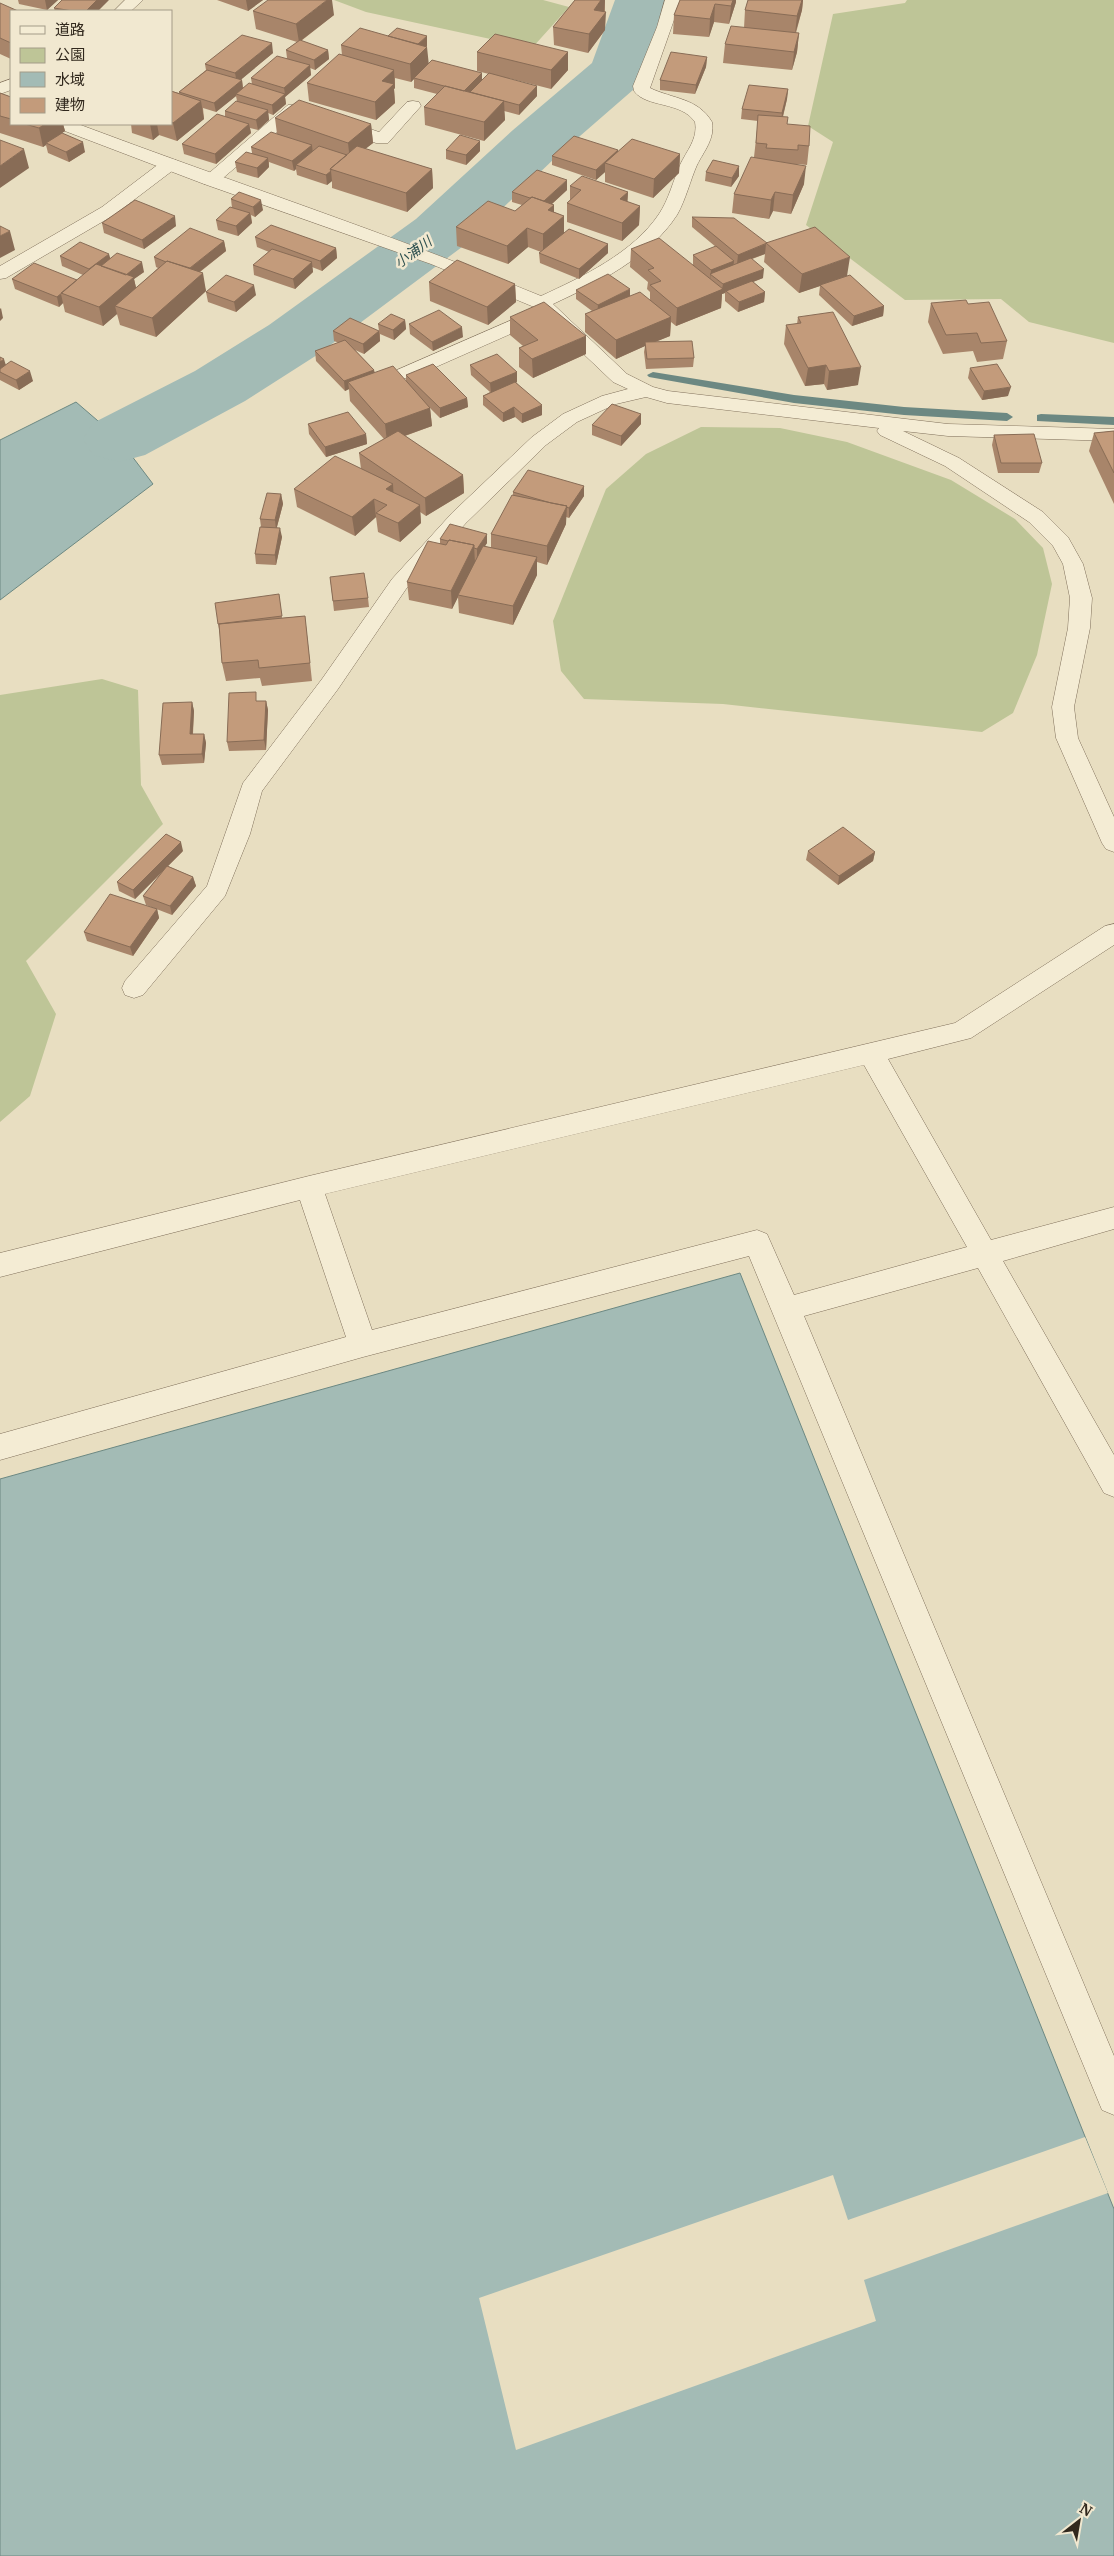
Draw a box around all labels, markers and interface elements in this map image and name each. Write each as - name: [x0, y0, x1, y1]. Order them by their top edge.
- legend: [10, 10, 172, 125]
- text: 道路: [55, 20, 85, 39]
- text: 公園: [55, 45, 85, 64]
- text: 水域: [55, 70, 85, 89]
- text: 建物: [55, 95, 85, 114]
- water label: 小浦川: [391, 231, 437, 272]
- north arrow: [1054, 2496, 1104, 2546]
- text: N: [1076, 2499, 1095, 2520]

